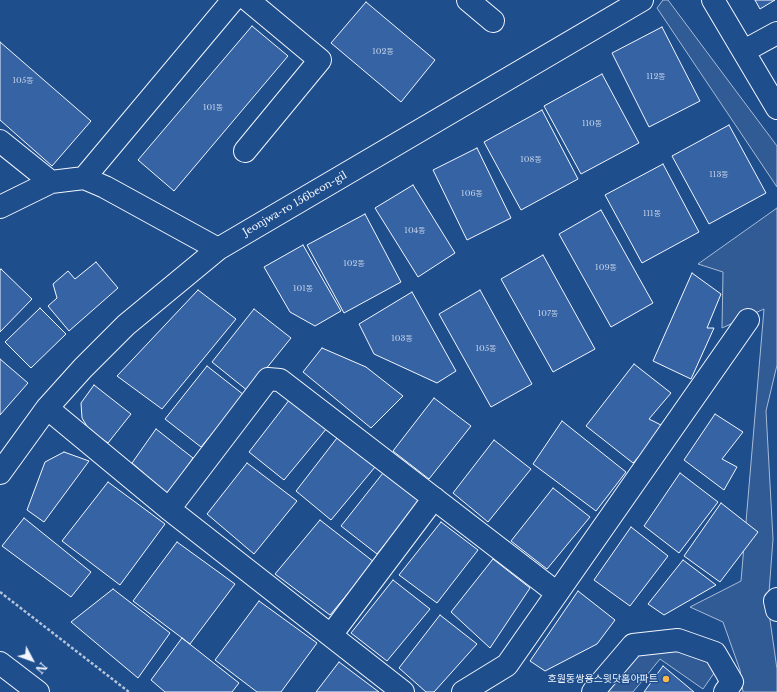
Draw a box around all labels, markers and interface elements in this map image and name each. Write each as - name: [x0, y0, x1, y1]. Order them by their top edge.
- house number: 102동: [372, 47, 394, 57]
- house number: 112동: [646, 72, 666, 82]
- house number: 105동: [12, 76, 34, 86]
- house number: 101동: [203, 103, 223, 113]
- house number: 110동: [582, 119, 602, 129]
- house number: 108동: [520, 155, 542, 165]
- street label: Jeonjwa-ro 156beon-gil: [241, 169, 349, 239]
- house number: 113동: [709, 170, 729, 180]
- house number: 106동: [461, 189, 483, 199]
- house number: 111동: [643, 209, 661, 219]
- house number: 104동: [404, 226, 426, 236]
- house number: 102동: [343, 259, 365, 269]
- house number: 109동: [595, 263, 617, 273]
- house number: 101동: [293, 284, 313, 294]
- house number: 107동: [538, 309, 558, 319]
- house number: 103동: [391, 334, 413, 344]
- house number: 105동: [475, 344, 497, 354]
- north arrow: [12, 640, 52, 680]
- text: N: [32, 659, 50, 676]
- place label: 호원동쌍용스윗닷홈아파트: [548, 673, 658, 685]
- marker: 호원동쌍용스윗닷홈아파트: [661, 674, 671, 684]

